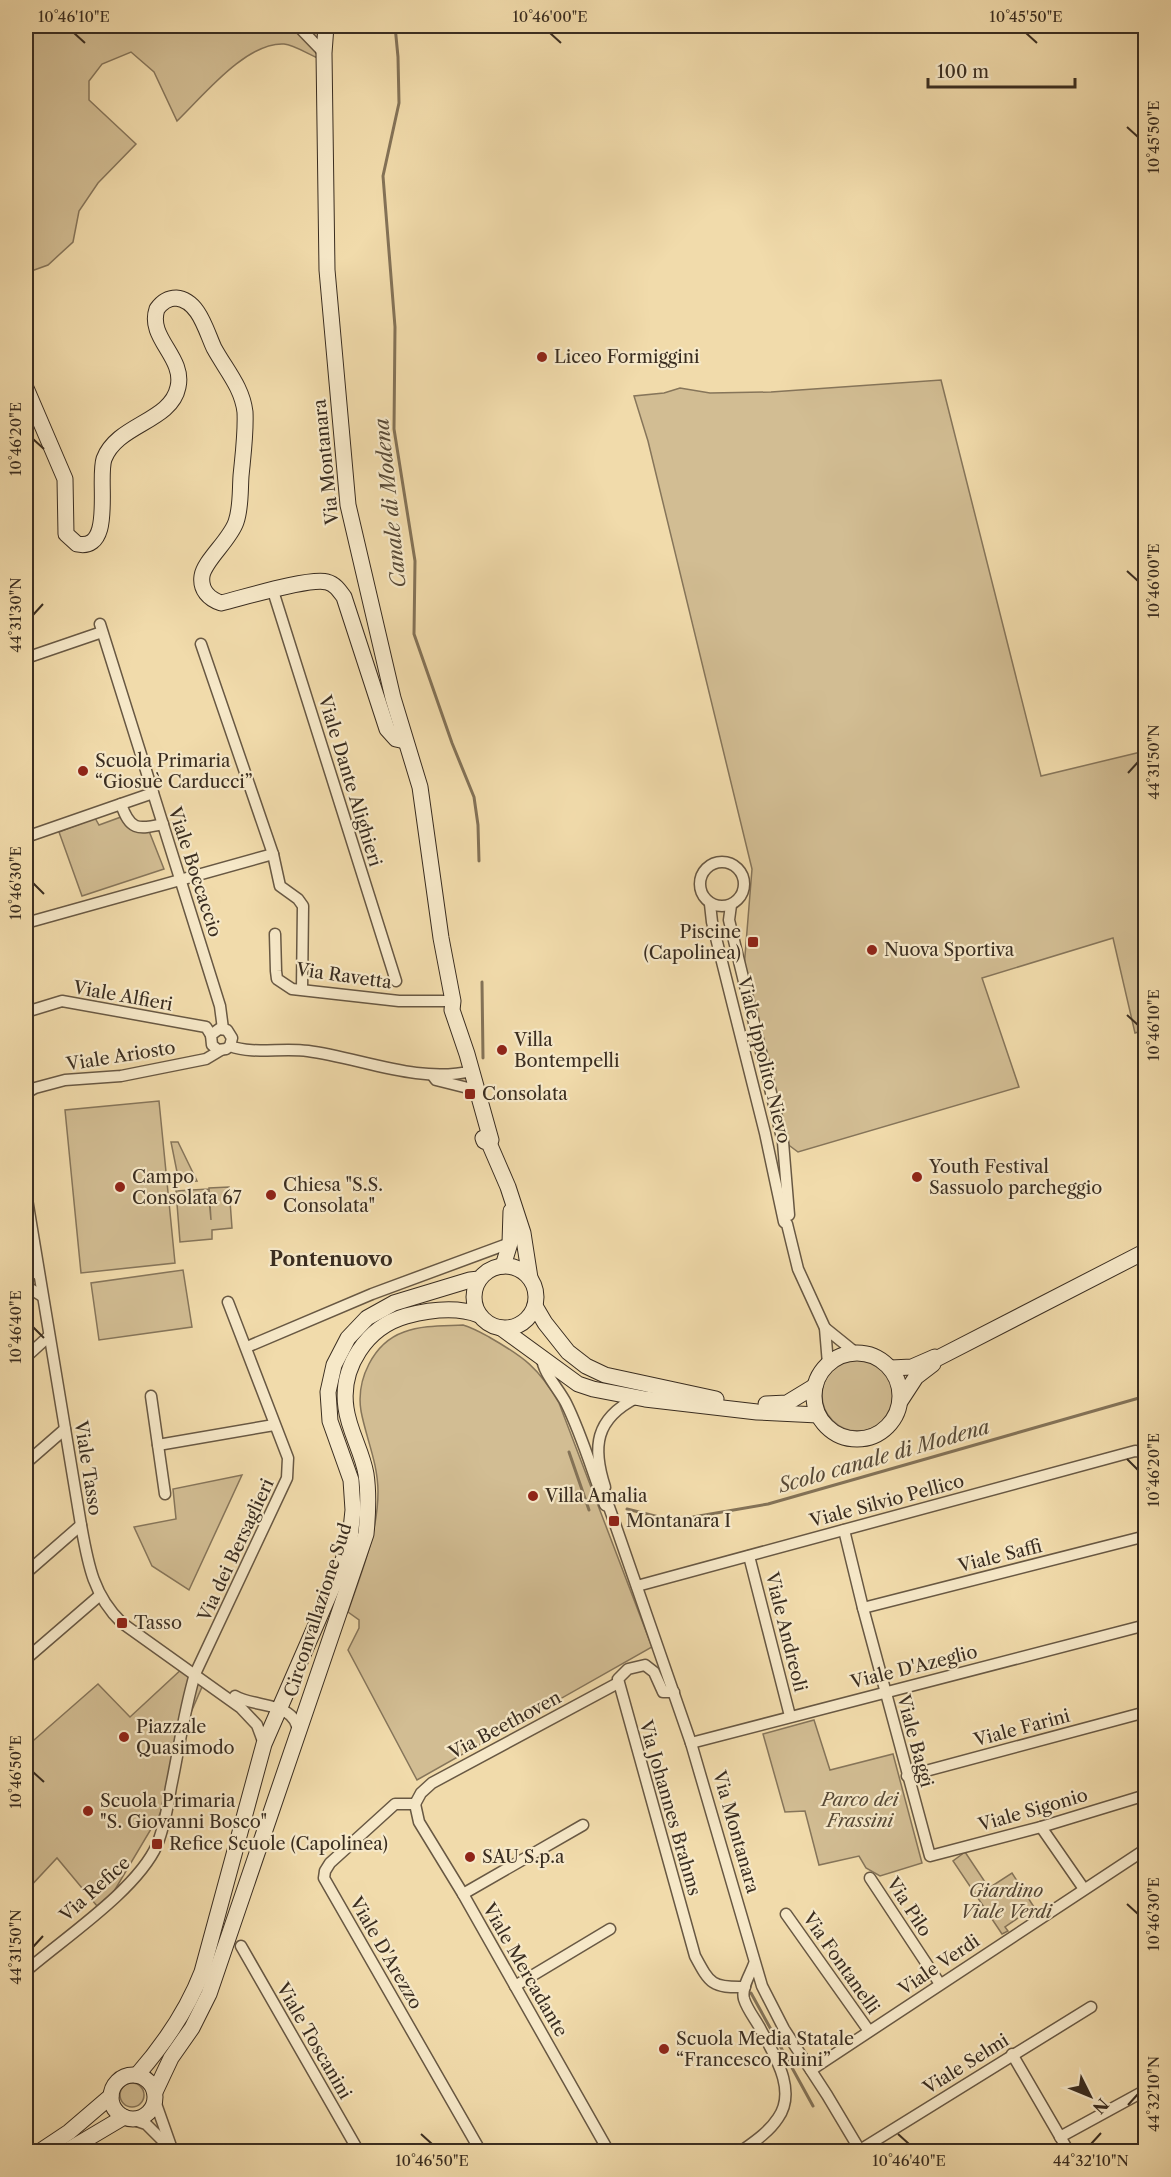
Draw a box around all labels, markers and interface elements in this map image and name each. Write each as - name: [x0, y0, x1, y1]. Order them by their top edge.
- text: 10°46'10"E: [38, 7, 110, 26]
- text: 10°46'00"E: [512, 7, 588, 26]
- text: 10°45'50"E: [989, 7, 1063, 26]
- scale bar: [928, 51, 1075, 89]
- text: 100 m: [937, 61, 989, 83]
- text: 10°45'50"E: [1144, 100, 1163, 174]
- place label: Liceo Formiggini: [554, 346, 700, 368]
- marker: Liceo Formiggini: [535, 350, 549, 364]
- street label: Via Montanara: [308, 398, 344, 527]
- text: 10°46'20"E: [6, 402, 25, 476]
- water label: Canale di Modena: [369, 417, 411, 589]
- text: 10°46'00"E: [1144, 543, 1163, 619]
- text: 44°31'30"N: [6, 577, 25, 653]
- street label: Viale Dante Alighieri: [313, 692, 387, 870]
- text: 44°31'50"N: [1144, 724, 1163, 800]
- place label: Scuola Primaria “Giosuè Carducci”: [95, 750, 253, 793]
- marker: Scuola Primaria “Giosuè Carducci”: [76, 764, 90, 778]
- street label: Viale Boccaccio: [163, 803, 226, 940]
- text: 10°46'30"E: [6, 846, 25, 920]
- place label: Piscine (Capolinea): [644, 921, 741, 964]
- marker: Piscine (Capolinea): [746, 935, 760, 949]
- place label: Nuova Sportiva: [884, 939, 1015, 961]
- marker: Nuova Sportiva: [865, 943, 879, 957]
- street label: Via Ravetta: [294, 958, 394, 994]
- street label: Viale Ippolito Nievo: [732, 973, 795, 1146]
- street label: Viale Alfieri: [71, 976, 175, 1016]
- text: 10°46'10"E: [1144, 989, 1163, 1061]
- place label: Villa Bontempelli: [513, 1029, 620, 1072]
- street label: Viale Ariosto: [64, 1037, 177, 1076]
- marker: Villa Bontempelli: [495, 1043, 509, 1057]
- place label: Consolata: [482, 1083, 568, 1105]
- marker: Consolata: [463, 1087, 477, 1101]
- place label: Youth Festival Sassuolo parcheggio: [928, 1156, 1102, 1199]
- place label: Campo Consolata 67: [132, 1166, 242, 1209]
- marker: Youth Festival Sassuolo parcheggio: [910, 1170, 924, 1184]
- place label: Chiesa "S.S. Consolata": [283, 1174, 383, 1217]
- marker: Campo Consolata 67: [113, 1180, 127, 1194]
- marker: Chiesa "S.S. Consolata": [264, 1188, 278, 1202]
- district label: Pontenuovo: [269, 1247, 393, 1271]
- text: 10°46'40"E: [6, 1290, 25, 1364]
- water label: Scolo canale di Modena: [775, 1414, 992, 1498]
- street label: Viale Tasso: [69, 1418, 106, 1517]
- text: 10°46'20"E: [1144, 1433, 1163, 1507]
- street label: Viale Silvio Pellico: [806, 1470, 967, 1532]
- street label: Via dei Bersaglieri: [193, 1475, 279, 1626]
- place label: Villa Amalia: [544, 1485, 648, 1507]
- marker: Villa Amalia: [526, 1489, 540, 1503]
- place label: Montanara I: [626, 1510, 731, 1532]
- marker: Montanara I: [607, 1514, 621, 1528]
- street label: Circonvallazione Sud: [279, 1520, 357, 1700]
- street label: Viale Saffi: [955, 1535, 1045, 1577]
- street label: Viale Andreoli: [760, 1569, 812, 1694]
- place label: Tasso: [134, 1612, 182, 1634]
- marker: Tasso: [115, 1616, 129, 1630]
- street label: Viale D'Azeglio: [847, 1641, 980, 1694]
- street label: Via Beethoven: [444, 1686, 565, 1764]
- street label: Viale Baggi: [892, 1691, 938, 1790]
- street label: Viale Farini: [971, 1704, 1073, 1752]
- place label: Piazzale Quasimodo: [136, 1716, 235, 1759]
- street label: Via Johannes Brahms: [634, 1717, 706, 1898]
- marker: Piazzale Quasimodo: [117, 1730, 131, 1744]
- text: 10°46'50"E: [6, 1735, 25, 1809]
- street label: Via Montanara: [708, 1767, 764, 1896]
- street label: Viale Sigonio: [975, 1784, 1090, 1836]
- park label: Parco dei Frassini: [820, 1789, 900, 1832]
- place label: Scuola Primaria "S. Giovanni Bosco": [100, 1790, 267, 1833]
- marker: Scuola Primaria "S. Giovanni Bosco": [81, 1804, 95, 1818]
- place label: Refice Scuole (Capolinea): [169, 1833, 388, 1855]
- marker: Refice Scuole (Capolinea): [150, 1837, 164, 1851]
- place label: SAU S.p.a: [482, 1846, 565, 1868]
- marker: SAU S.p.a: [463, 1850, 477, 1864]
- street label: Via Refice: [55, 1852, 135, 1927]
- street label: Via Pilo: [881, 1872, 936, 1941]
- text: 10°46'30"E: [1144, 1877, 1163, 1951]
- park label: Giardino Viale Verdi: [960, 1880, 1053, 1923]
- street label: Viale D'Arezzo: [344, 1892, 427, 2013]
- street label: Viale Mercadante: [477, 1898, 572, 2041]
- street label: Via Fontanelli: [797, 1907, 884, 2019]
- text: 44°31'50"N: [6, 1909, 25, 1985]
- street label: Viale Verdi: [894, 1930, 984, 2001]
- street label: Viale Toscanini: [271, 1978, 356, 2104]
- place label: Scuola Media Statale “Francesco Ruini”: [676, 2028, 854, 2071]
- street label: Viale Selmi: [918, 2029, 1013, 2099]
- marker: Scuola Media Statale “Francesco Ruini”: [657, 2042, 671, 2056]
- text: 44°32'10"N: [1144, 2056, 1163, 2132]
- north arrow: [1060, 2066, 1120, 2126]
- text: N: [1089, 2094, 1113, 2118]
- text: 10°46'50"E: [395, 2151, 469, 2170]
- text: 10°46'40"E: [872, 2151, 946, 2170]
- text: 44°32'10"N: [1053, 2151, 1129, 2170]

